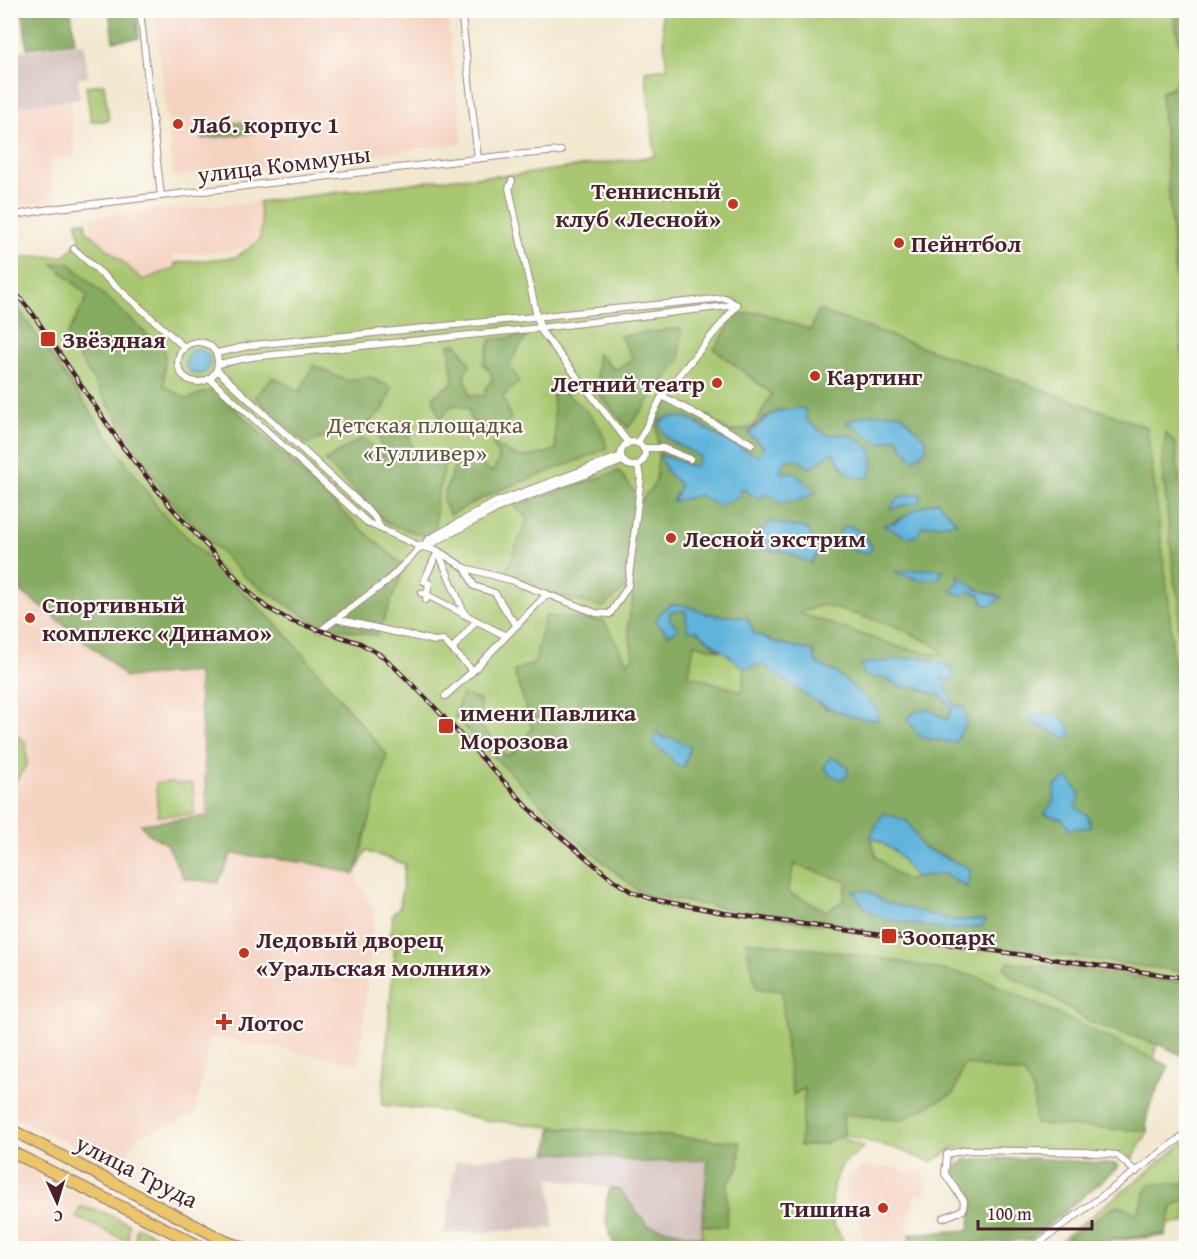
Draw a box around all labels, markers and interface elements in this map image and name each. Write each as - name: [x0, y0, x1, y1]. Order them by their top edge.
- place label: Лаб. корпус 1: [190, 107, 339, 142]
- marker: Лаб. корпус 1: [171, 117, 185, 131]
- street label: улица Коммуны: [194, 136, 373, 192]
- place label: Теннисный клуб «Лесной»: [556, 173, 721, 236]
- marker: Теннисный клуб «Лесной»: [726, 197, 740, 211]
- place label: Пейнтбол: [911, 226, 1021, 261]
- marker: Пейнтбол: [892, 236, 906, 250]
- place label: Звёздная: [62, 322, 166, 357]
- marker: Звёздная: [39, 330, 57, 348]
- place label: Картинг: [827, 359, 923, 394]
- place label: Летний театр: [551, 366, 705, 401]
- marker: Картинг: [808, 369, 822, 383]
- marker: Летний театр: [710, 376, 724, 390]
- park label: Детская площадка «Гулливер»: [326, 407, 524, 470]
- place label: Лесной экстрим: [683, 521, 866, 556]
- marker: Лесной экстрим: [664, 531, 678, 545]
- place label: Спортивный комплекс «Динамо»: [42, 587, 272, 650]
- marker: Спортивный комплекс «Динамо»: [23, 611, 37, 625]
- place label: имени Павлика Морозова: [460, 695, 637, 758]
- marker: имени Павлика Морозова: [437, 717, 455, 735]
- place label: Зоопарк: [902, 919, 995, 954]
- place label: Ледовый дворец «Уральская молния»: [256, 922, 491, 985]
- marker: Зоопарк: [880, 927, 898, 945]
- marker: Ледовый дворец «Уральская молния»: [237, 946, 251, 960]
- place label: Лотос: [238, 1005, 304, 1040]
- marker: Лотос: [215, 1013, 233, 1031]
- street label: улица Труда: [69, 1125, 205, 1217]
- north arrow: [27, 1172, 87, 1232]
- place label: Тишина: [780, 1191, 872, 1226]
- scale bar: [978, 1193, 1092, 1231]
- text: 100 m: [987, 1200, 1032, 1227]
- marker: Тишина: [876, 1201, 890, 1215]
- text: С: [53, 1205, 63, 1229]

